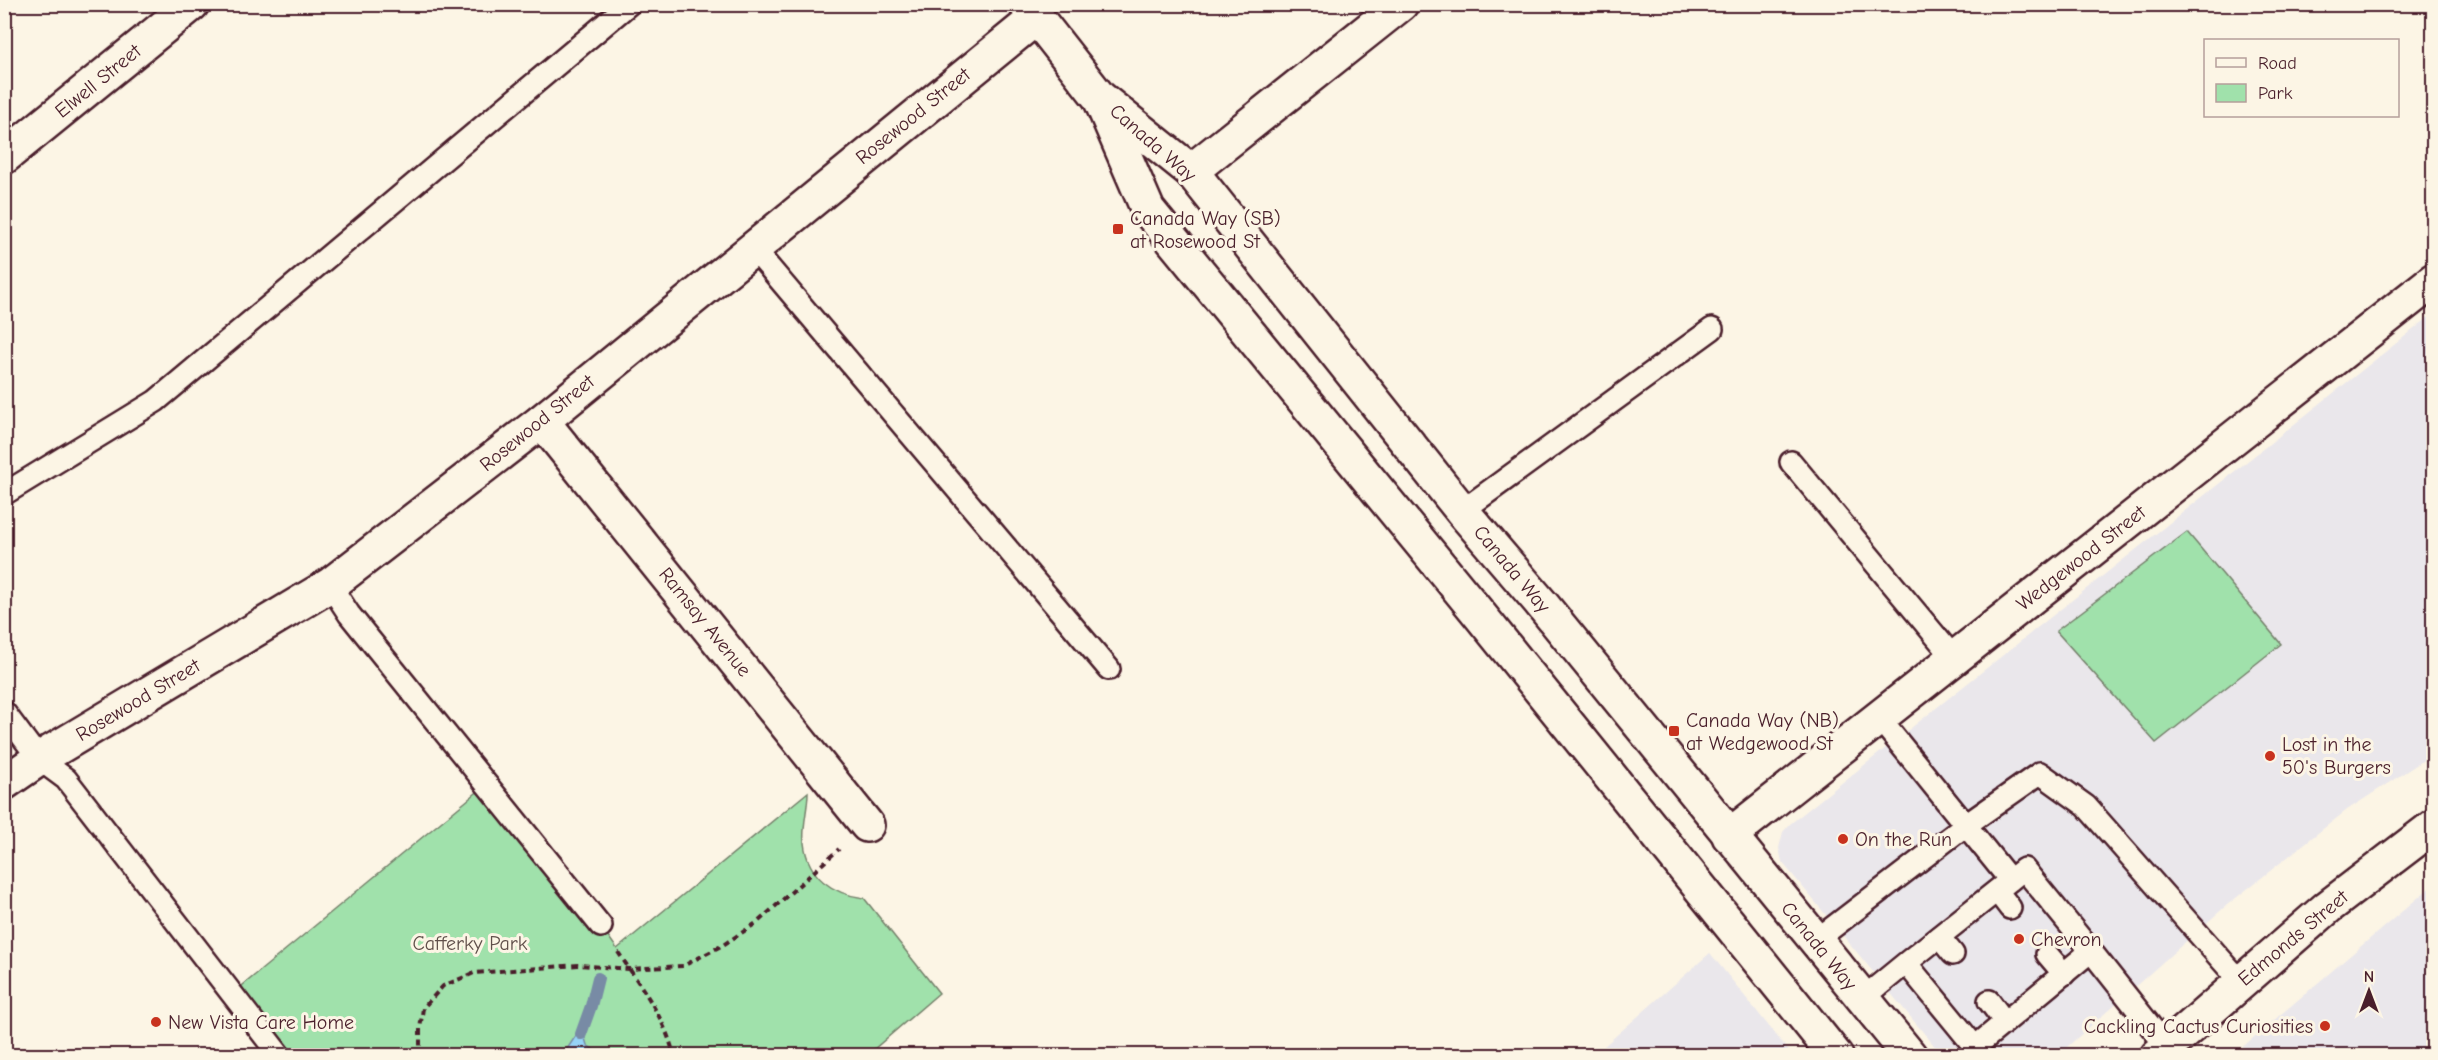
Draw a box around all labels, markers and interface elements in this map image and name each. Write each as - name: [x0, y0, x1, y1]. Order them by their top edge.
- street label: Elwell Street: [51, 39, 146, 123]
- legend: [2204, 39, 2399, 117]
- text: Road: [2258, 53, 2297, 74]
- street label: Rosewood Street: [851, 62, 976, 169]
- text: Park: [2258, 83, 2293, 104]
- street label: Canada Way: [1105, 99, 1201, 187]
- place label: Canada Way (SB) at Rosewood St: [1130, 207, 1281, 253]
- marker: Canada Way (SB) at Rosewood St: [1111, 222, 1125, 236]
- street label: Rosewood Street: [475, 369, 600, 476]
- street label: Wedgewood Street: [2012, 500, 2151, 615]
- street label: Canada Way: [1469, 521, 1555, 617]
- street label: Ramsay Avenue: [654, 563, 756, 681]
- street label: Rosewood Street: [72, 653, 205, 746]
- place label: Canada Way (NB) at Wedgewood St: [1686, 709, 1839, 755]
- marker: Canada Way (NB) at Wedgewood St: [1667, 724, 1681, 738]
- place label: Lost in the 50's Burgers: [2282, 733, 2391, 779]
- marker: Lost in the 50's Burgers: [2263, 749, 2277, 763]
- place label: On the Run: [1855, 828, 1952, 851]
- marker: On the Run: [1836, 832, 1850, 846]
- street label: Edmonds Street: [2233, 884, 2354, 991]
- street label: Canada Way: [1776, 897, 1862, 995]
- place label: Chevron: [2031, 928, 2102, 951]
- park label: Cafferky Park: [413, 932, 528, 955]
- marker: Chevron: [2012, 932, 2026, 946]
- north arrow: [2339, 961, 2399, 1021]
- text: N: [2364, 968, 2374, 986]
- place label: New Vista Care Home: [168, 1011, 354, 1034]
- marker: New Vista Care Home: [149, 1015, 163, 1029]
- place label: Cackling Cactus Curiosities: [2084, 1015, 2313, 1038]
- marker: Cackling Cactus Curiosities: [2318, 1019, 2332, 1033]

